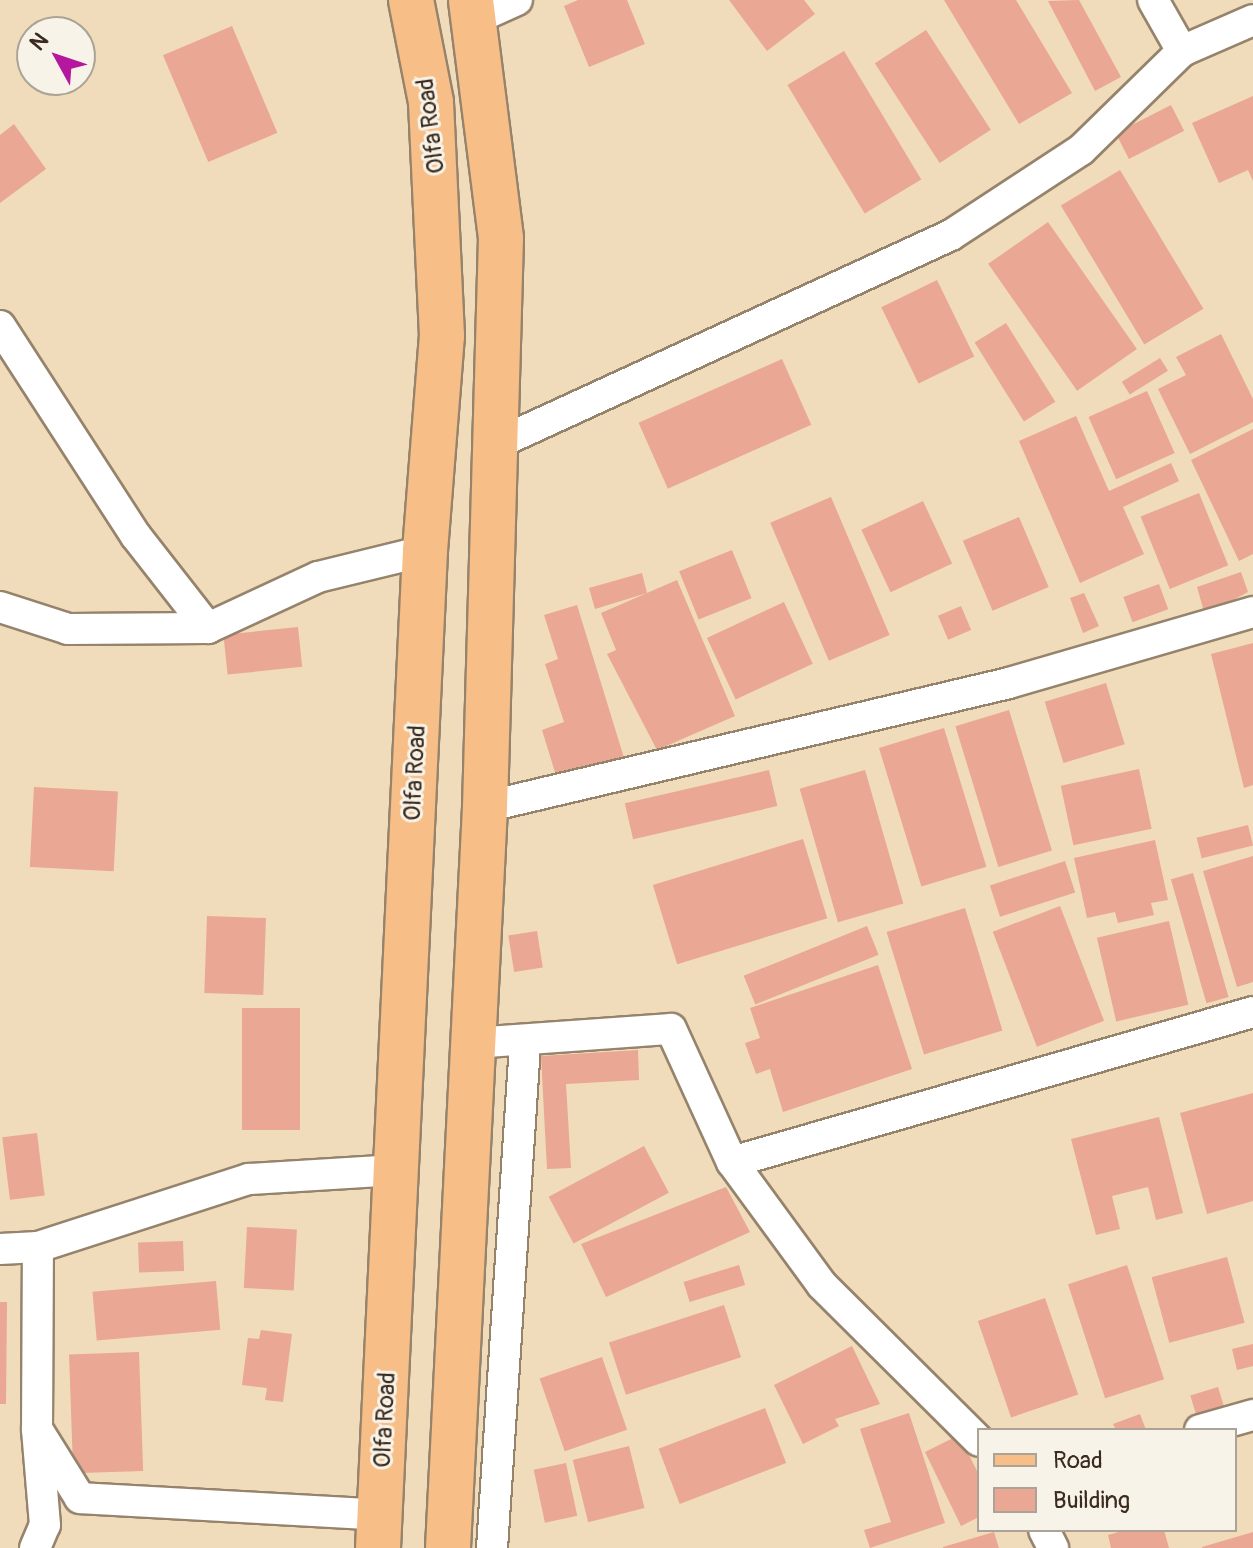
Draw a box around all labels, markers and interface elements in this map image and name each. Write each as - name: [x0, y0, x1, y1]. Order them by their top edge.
- north arrow: [16, 16, 96, 96]
- text: N: [24, 27, 55, 57]
- street label: Olfa Road: [411, 77, 451, 175]
- street label: Olfa Road: [398, 724, 432, 822]
- street label: Olfa Road: [368, 1371, 402, 1469]
- legend: [977, 1428, 1237, 1532]
- text: Road: [1053, 1446, 1103, 1475]
- text: Building: [1053, 1486, 1130, 1515]

